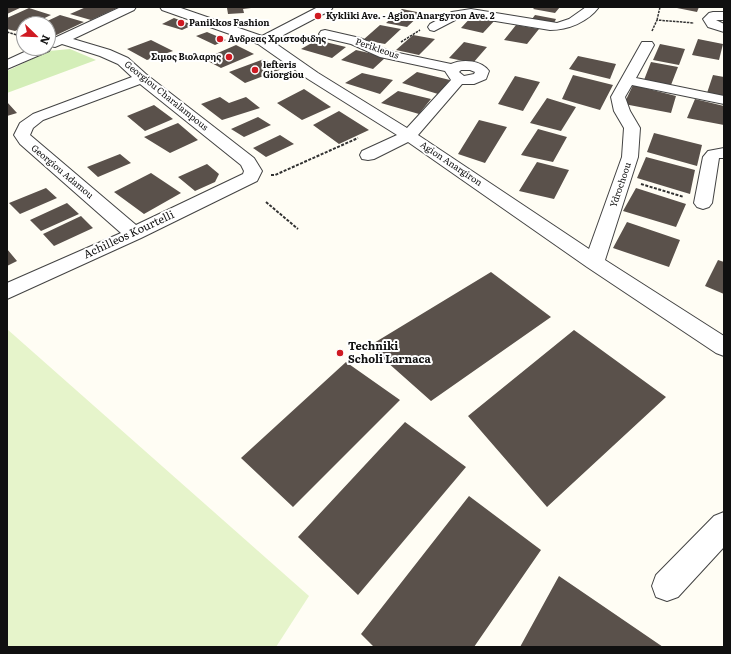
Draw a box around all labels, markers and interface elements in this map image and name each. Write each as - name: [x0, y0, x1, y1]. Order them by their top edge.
- marker: Kykliki Ave. - Agion Anargyron Ave. 2: [313, 11, 323, 21]
- place label: Kykliki Ave. - Agion Anargyron Ave. 2: [326, 11, 495, 21]
- north arrow: [16, 16, 56, 56]
- marker: Panikkos Fashion: [176, 18, 186, 28]
- place label: Panikkos Fashion: [189, 18, 270, 28]
- text: N: [37, 33, 55, 48]
- marker: Ανδρεας Χριστοφιδης: [215, 34, 225, 44]
- place label: Ανδρεας Χριστοφιδης: [228, 34, 326, 44]
- street label: Perikleous: [354, 37, 400, 61]
- place label: Σιμος Βιολαρης: [151, 52, 221, 62]
- marker: Σιμος Βιολαρης: [224, 52, 234, 62]
- street label: Georgiou Charalampous: [122, 59, 210, 133]
- place label: lefteris Giorgiou: [263, 60, 304, 81]
- marker: lefteris Giorgiou: [250, 65, 260, 75]
- street label: Agion Anargiron: [418, 139, 484, 189]
- street label: Georgiou Adamou: [29, 143, 95, 201]
- street label: Ydrochoou: [608, 161, 634, 209]
- street label: Achilleos Kourtelli: [82, 208, 176, 262]
- place label: Techniki Scholi Larnaca: [348, 340, 431, 366]
- marker: Techniki Scholi Larnaca: [335, 348, 345, 358]

